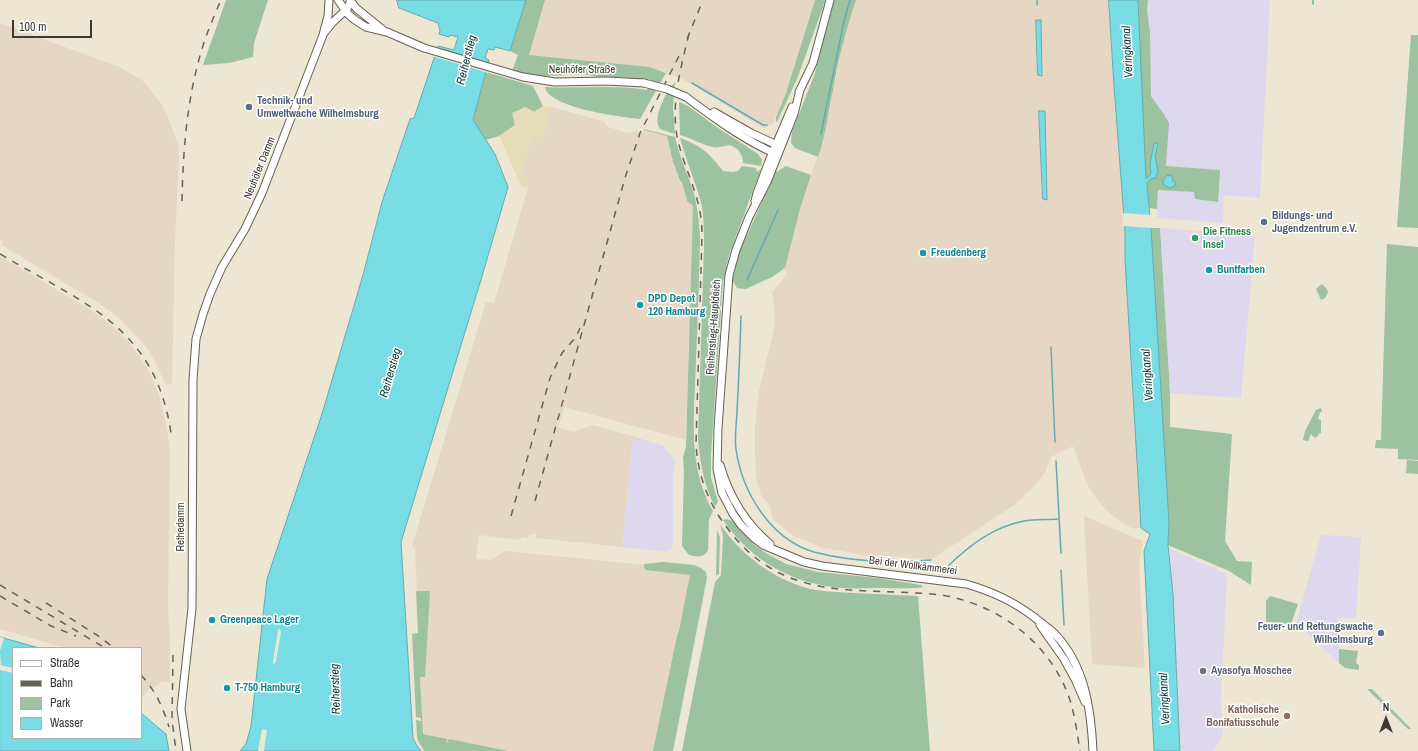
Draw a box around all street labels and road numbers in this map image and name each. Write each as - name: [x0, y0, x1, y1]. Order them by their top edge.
- street label: Neuhöfer Straße: [549, 63, 615, 77]
- street label: Neuhöfer Damm: [241, 135, 279, 201]
- street label: Reiherstieg-Hauptdeich: [704, 279, 724, 375]
- street label: Rethedamm: [174, 502, 188, 552]
- street label: Bei der Wollkämmerei: [868, 554, 958, 578]

